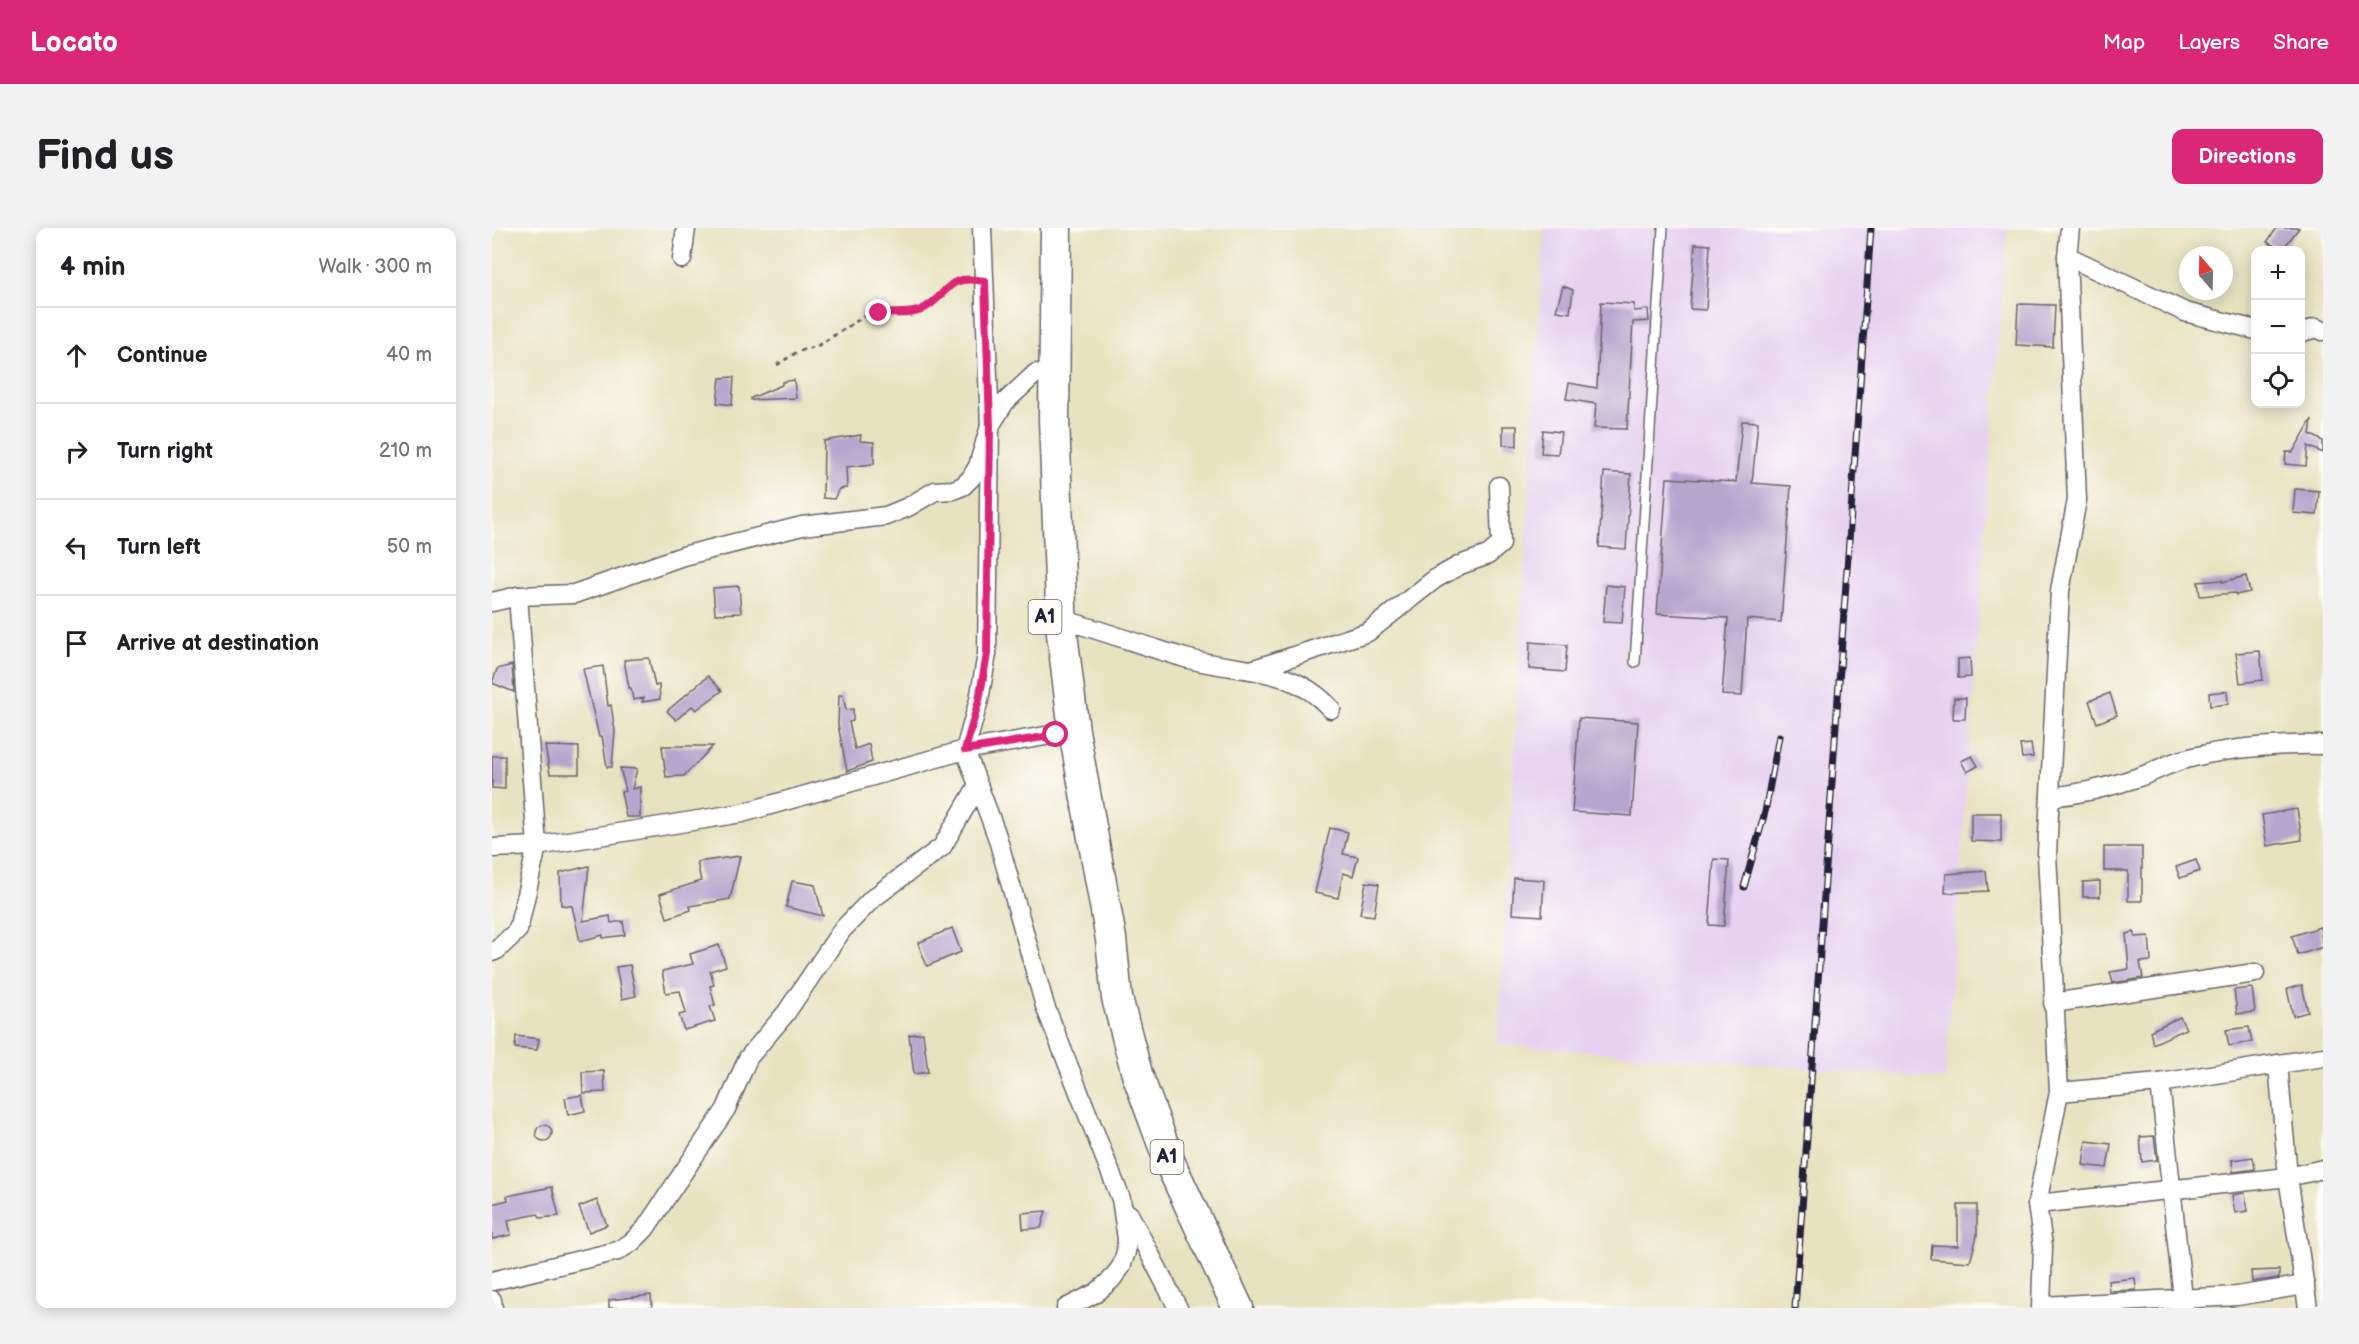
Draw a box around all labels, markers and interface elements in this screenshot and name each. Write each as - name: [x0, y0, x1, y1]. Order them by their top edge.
- text: Locato: [30, 26, 118, 59]
- text: Map: [2103, 30, 2145, 55]
- text: Layers: [2178, 30, 2240, 55]
- text: Share: [2273, 30, 2329, 55]
- button: Directions: [2172, 129, 2323, 184]
- text: Find us: [36, 131, 174, 182]
- north arrow: [2179, 246, 2233, 300]
- map controls: [2251, 246, 2305, 408]
- button: +: [2251, 246, 2305, 300]
- text: 4 min: [60, 252, 125, 283]
- text: Walk · 300 m: [319, 255, 432, 279]
- route end: [865, 299, 891, 325]
- button: −: [2251, 300, 2305, 354]
- icon: ahead: [60, 339, 93, 372]
- text: Continue: [117, 342, 207, 369]
- text: 40 m: [386, 343, 432, 367]
- button: locate: [2251, 354, 2305, 408]
- icon: right: [60, 435, 93, 468]
- text: Turn right: [117, 438, 213, 465]
- text: 210 m: [379, 439, 432, 463]
- icon: left: [60, 531, 93, 564]
- text: Turn left: [117, 534, 201, 561]
- text: 50 m: [387, 535, 432, 559]
- road number: A1: [1028, 600, 1062, 634]
- icon: arrive: [60, 627, 93, 660]
- text: Arrive at destination: [117, 630, 319, 657]
- route start: [1042, 721, 1068, 747]
- road number: A1: [1150, 1140, 1184, 1174]

